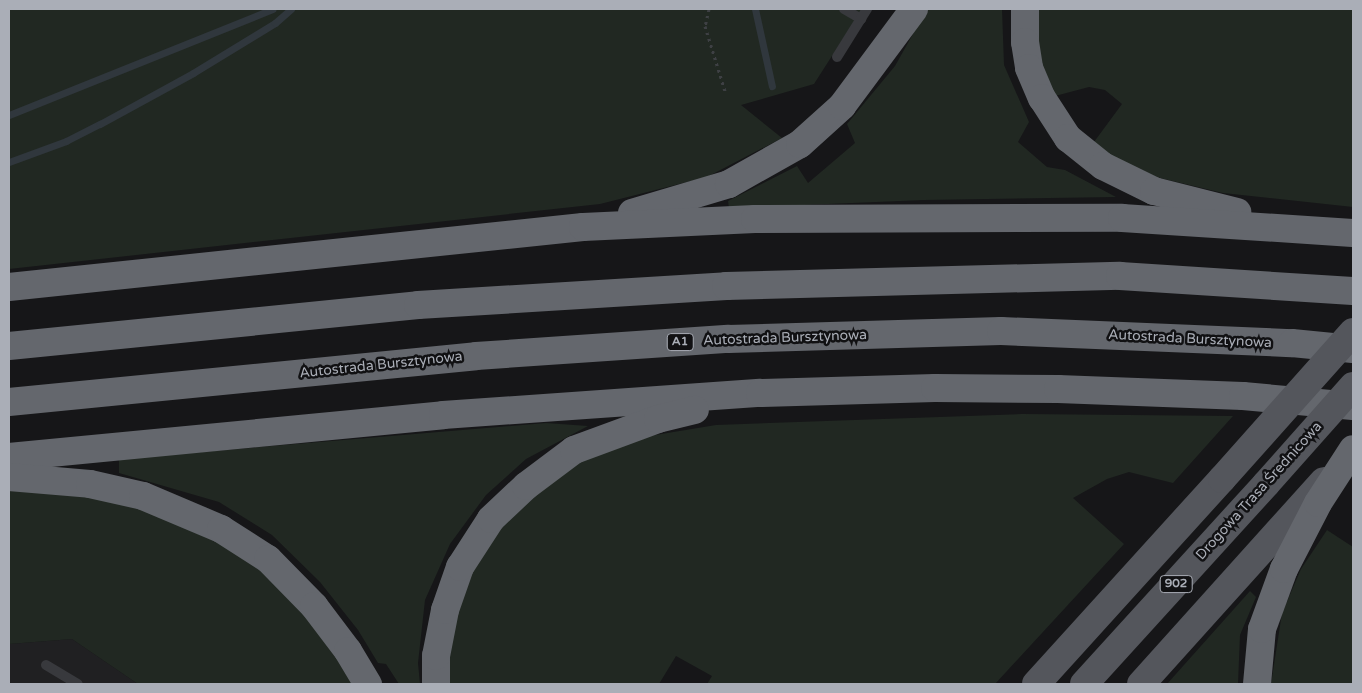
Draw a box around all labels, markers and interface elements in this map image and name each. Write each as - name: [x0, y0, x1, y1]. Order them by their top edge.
- street label: Autostrada Bursztynowa: [1108, 326, 1272, 352]
- street label: Autostrada Bursztynowa: [703, 327, 867, 349]
- road number: A1: [666, 332, 694, 352]
- street label: Autostrada Bursztynowa: [299, 348, 463, 382]
- street label: Drogowa Trasa Średnicowa: [1193, 418, 1325, 564]
- road number: 902: [1158, 574, 1194, 594]

